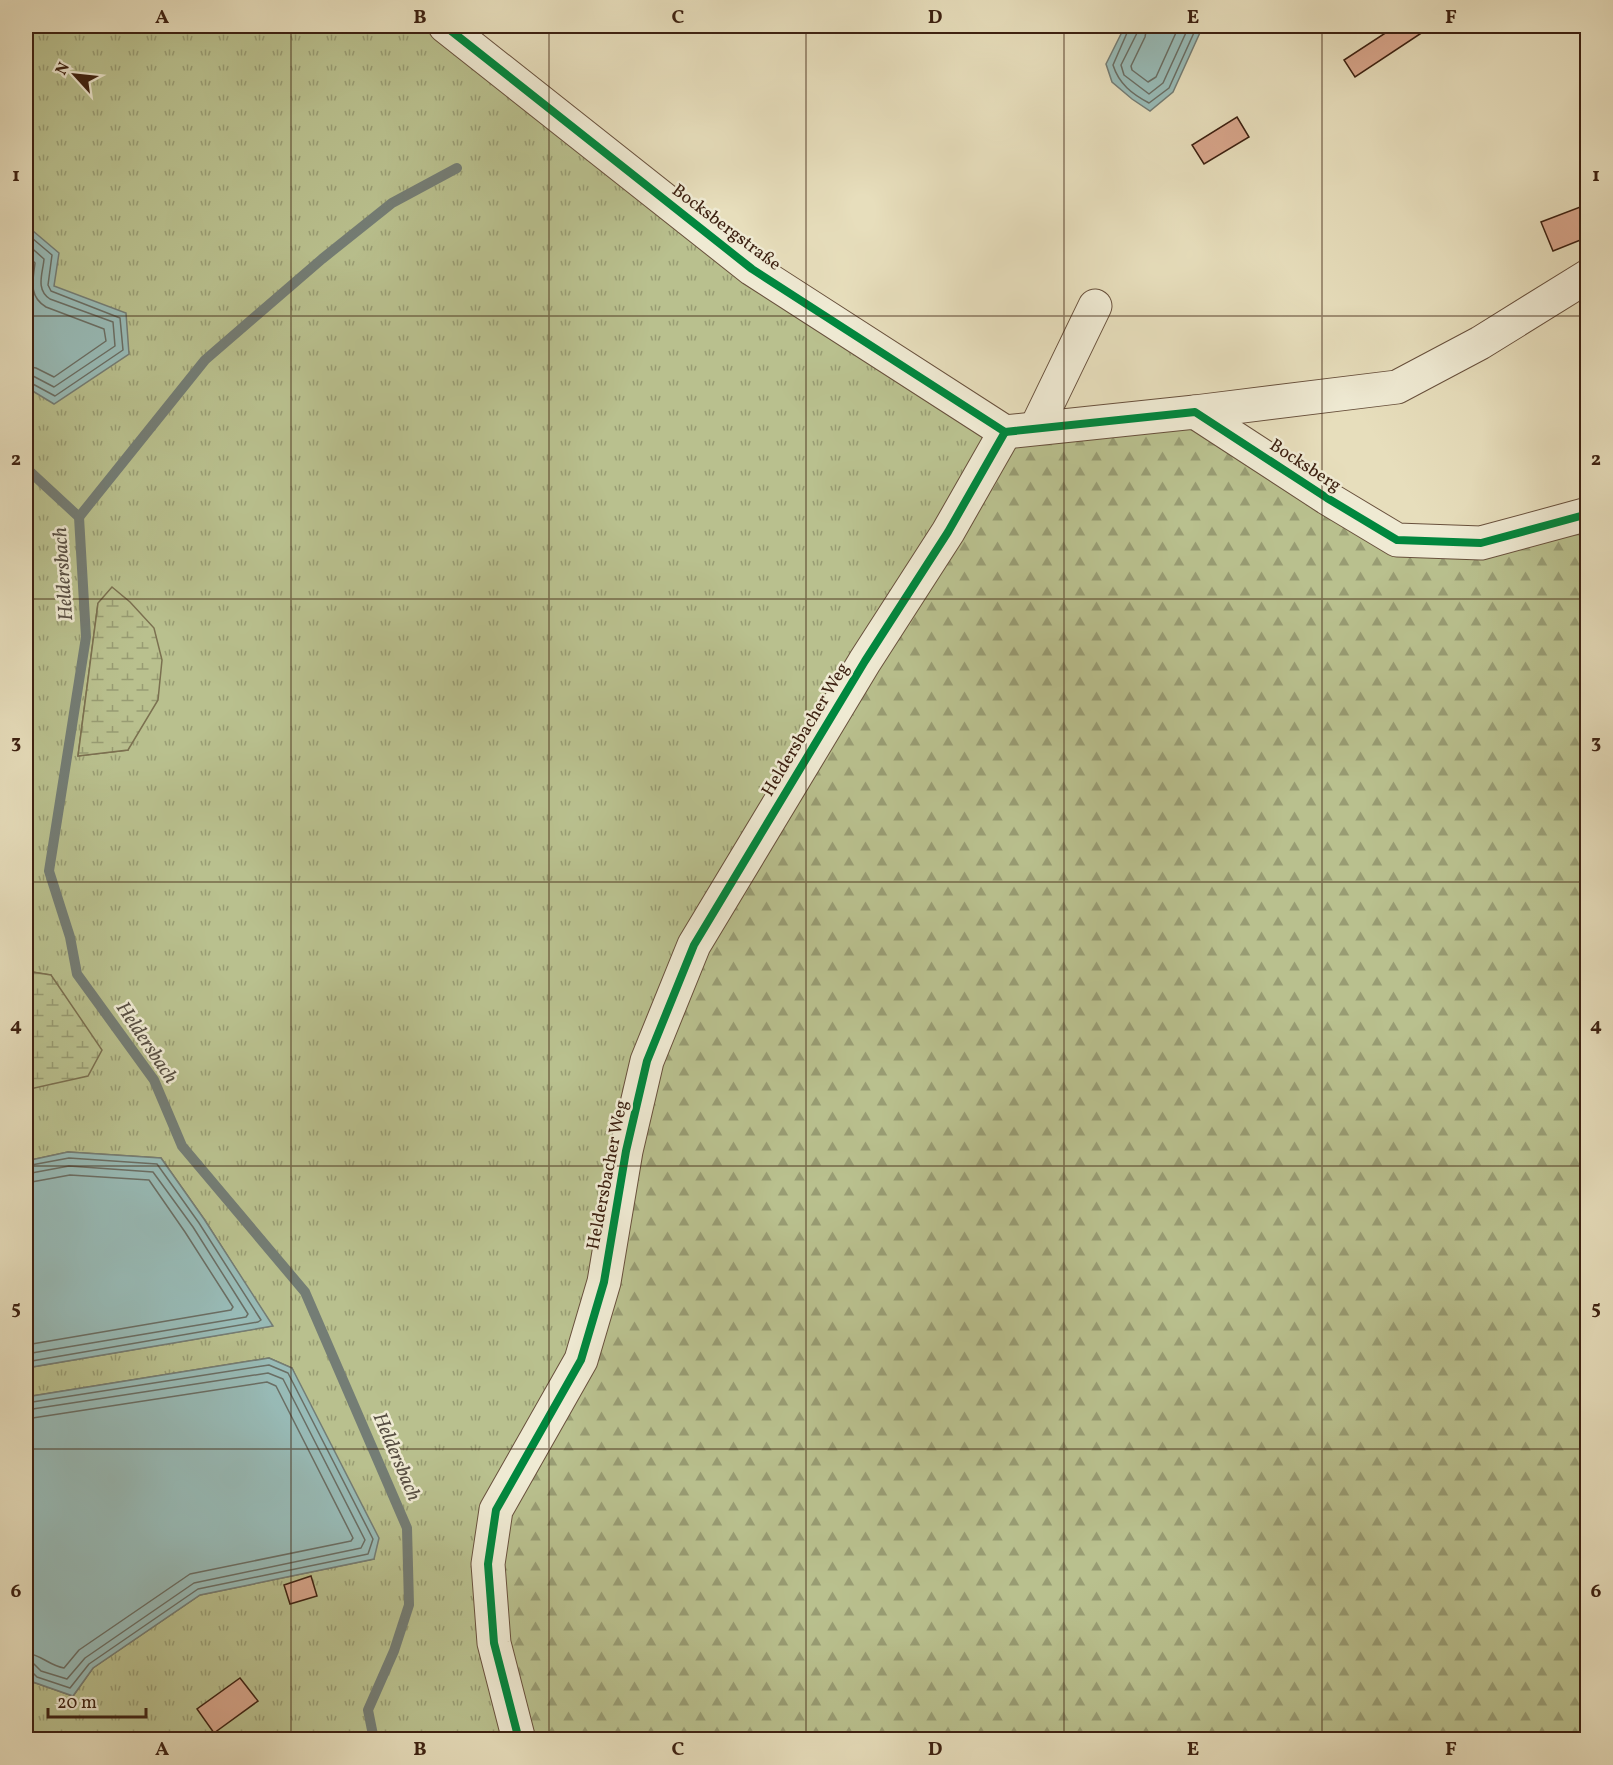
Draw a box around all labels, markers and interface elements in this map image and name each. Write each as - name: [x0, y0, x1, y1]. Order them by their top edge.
- text: A: [155, 4, 169, 32]
- text: B: [413, 4, 427, 32]
- text: C: [672, 4, 685, 32]
- text: D: [928, 4, 942, 32]
- text: E: [1187, 4, 1199, 32]
- text: F: [1445, 4, 1457, 32]
- north arrow: [45, 45, 105, 105]
- text: N: [51, 59, 76, 79]
- text: 1: [12, 162, 20, 190]
- text: 1: [1592, 162, 1600, 190]
- street label: Bocksbergstraße: [666, 179, 786, 277]
- street label: Bocksberg: [1264, 433, 1346, 499]
- text: 2: [11, 446, 21, 474]
- text: 2: [1591, 446, 1601, 474]
- water label: Heldersbach: [47, 526, 81, 622]
- street label: Heldersbacher Weg: [756, 658, 856, 802]
- text: 3: [11, 729, 21, 757]
- text: 3: [1591, 729, 1601, 757]
- water label: Heldersbach: [108, 996, 184, 1090]
- text: 4: [10, 1012, 22, 1040]
- text: 4: [1590, 1012, 1602, 1040]
- street label: Heldersbacher Weg: [581, 1098, 635, 1252]
- text: 5: [11, 1295, 21, 1323]
- text: 5: [1591, 1295, 1601, 1323]
- water label: Heldersbach: [365, 1408, 427, 1506]
- text: 6: [11, 1578, 22, 1606]
- text: 6: [1591, 1578, 1602, 1606]
- scale bar: [48, 1681, 146, 1719]
- text: 20 m: [57, 1691, 97, 1716]
- text: A: [155, 1736, 169, 1764]
- text: B: [413, 1736, 427, 1764]
- text: C: [672, 1736, 685, 1764]
- text: D: [928, 1736, 942, 1764]
- text: E: [1187, 1736, 1199, 1764]
- text: F: [1445, 1736, 1457, 1764]

